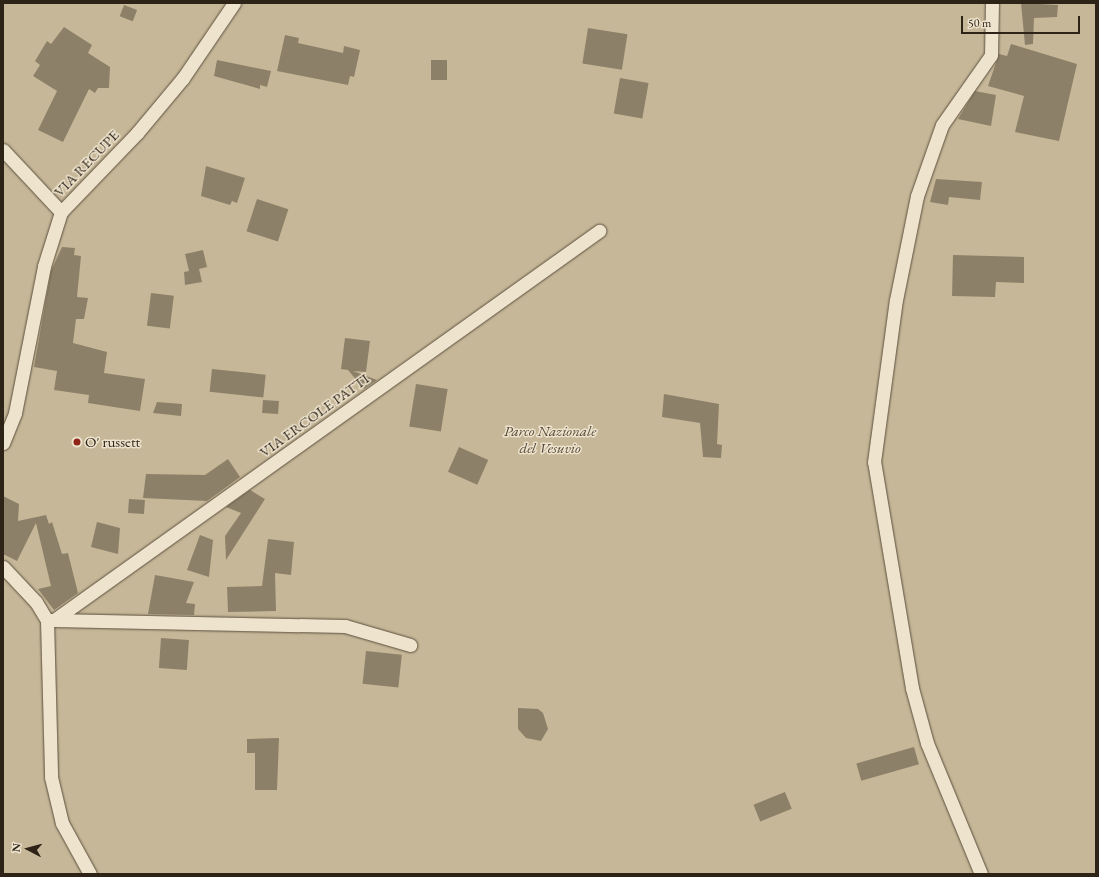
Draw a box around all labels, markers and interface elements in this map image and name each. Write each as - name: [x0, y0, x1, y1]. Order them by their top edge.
- scale bar: [963, 8, 1082, 34]
- text: 50 m: [968, 15, 991, 31]
- street label: VIA RECUPE: [50, 126, 122, 200]
- street label: VIA ERCOLE PATTI: [256, 369, 372, 461]
- park label: Parco Nazionale del Vesuvio: [504, 421, 596, 456]
- place label: O' russett: [85, 433, 140, 451]
- marker: O' russett: [72, 437, 82, 447]
- north arrow: [8, 829, 48, 869]
- text: N: [9, 843, 23, 853]

